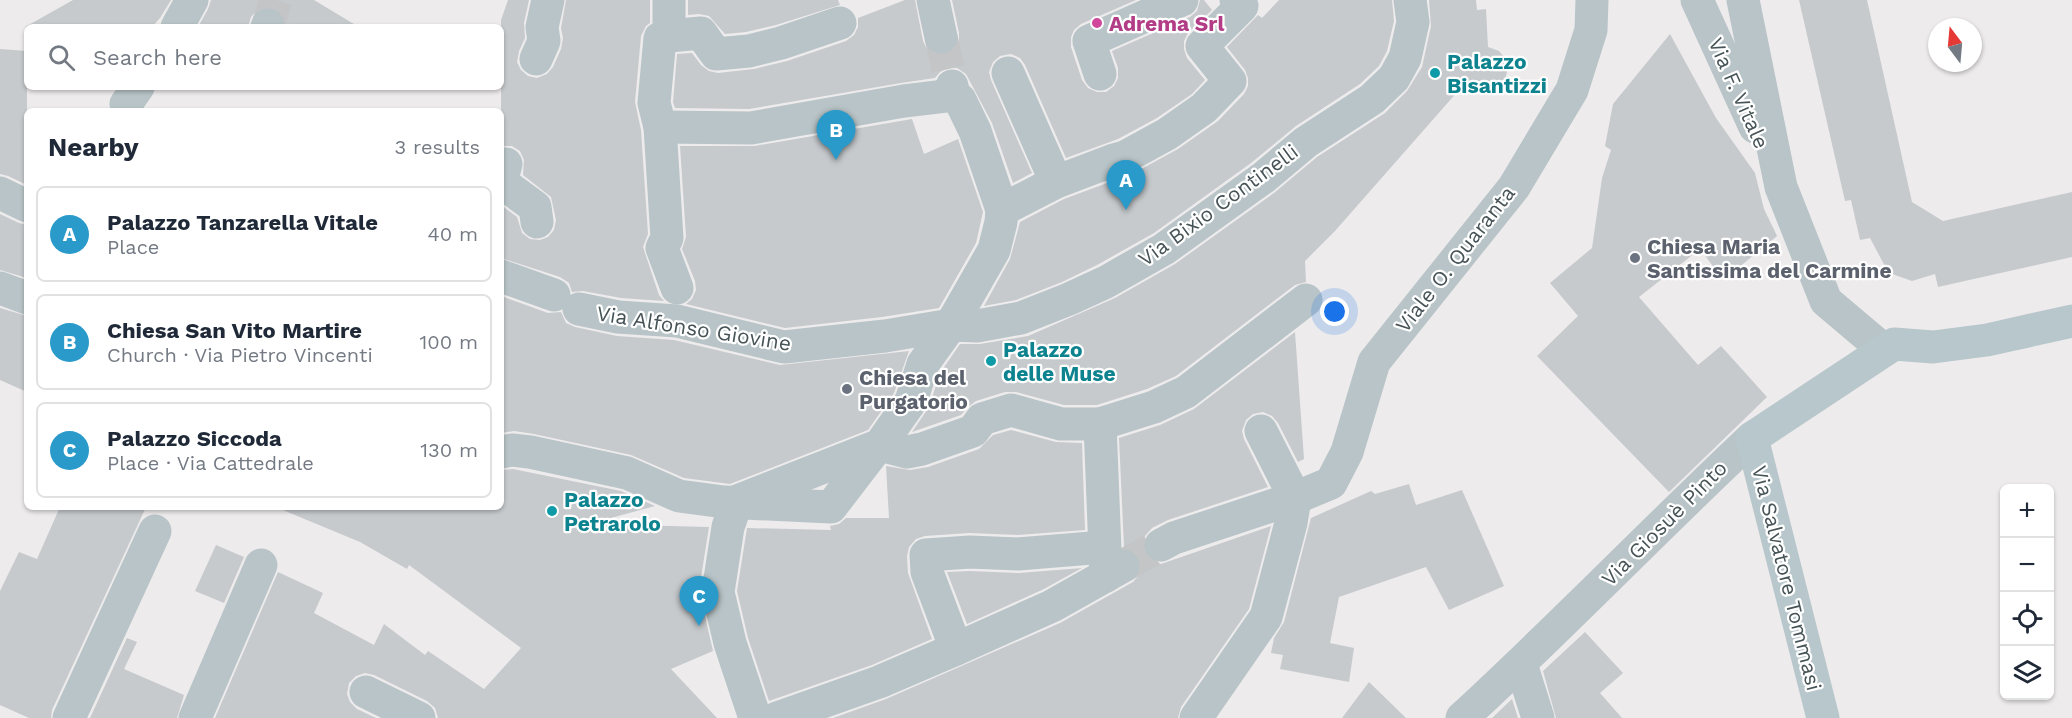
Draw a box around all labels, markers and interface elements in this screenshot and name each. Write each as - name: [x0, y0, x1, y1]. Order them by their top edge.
- place label: Adrema Srl: [1109, 11, 1224, 36]
- marker: Adrema Srl: [1090, 16, 1104, 30]
- north arrow: [1928, 18, 1982, 72]
- search box: [24, 24, 504, 90]
- street label: Via F. Vitale: [1703, 34, 1775, 152]
- icon: search: [45, 41, 78, 74]
- text: Search here: [93, 45, 222, 70]
- place label: Palazzo Bisantizzi: [1447, 49, 1547, 98]
- marker: Palazzo Bisantizzi: [1428, 66, 1442, 80]
- pin: B: [816, 110, 856, 160]
- text: Nearby: [48, 132, 139, 162]
- text: 3 results: [395, 135, 480, 159]
- street label: Via Bixio Continelli: [1133, 139, 1303, 271]
- pin: A: [1106, 160, 1146, 210]
- street label: Viale O. Quaranta: [1390, 181, 1520, 337]
- text: Palazzo Tanzarella Vitale: [107, 210, 378, 235]
- text: A: [63, 222, 76, 246]
- text: 40 m: [427, 222, 478, 246]
- place label: Chiesa Maria Santissima del Carmine: [1647, 234, 1892, 283]
- text: Place: [107, 235, 159, 259]
- marker: Chiesa Maria Santissima del Carmine: [1628, 251, 1642, 265]
- your location: [1320, 297, 1349, 326]
- street label: Via Alfonso Giovine: [595, 300, 793, 356]
- text: Chiesa San Vito Martire: [107, 318, 362, 343]
- text: B: [63, 330, 76, 354]
- text: 100 m: [419, 330, 478, 354]
- place label: Palazzo delle Muse: [1003, 337, 1116, 386]
- text: Church · Via Pietro Vincenti: [107, 343, 373, 367]
- marker: Palazzo delle Muse: [984, 354, 998, 368]
- place label: Chiesa del Purgatorio: [859, 365, 968, 414]
- marker: Chiesa del Purgatorio: [840, 382, 854, 396]
- text: Palazzo Siccoda: [107, 426, 282, 451]
- text: C: [63, 438, 76, 462]
- text: 130 m: [420, 438, 478, 462]
- text: Place · Via Cattedrale: [107, 451, 314, 475]
- street label: Via Giosuè Pinto: [1596, 455, 1732, 591]
- street label: Via Salvatore Tommasi: [1747, 463, 1827, 693]
- map controls: [2000, 484, 2054, 700]
- button: +: [2000, 484, 2054, 538]
- place label: Palazzo Petrarolo: [564, 487, 661, 536]
- marker: Palazzo Petrarolo: [545, 504, 559, 518]
- button: −: [2000, 538, 2054, 592]
- pin: C: [680, 576, 718, 626]
- button: locate: [2000, 592, 2054, 646]
- button: layers: [2000, 646, 2054, 700]

